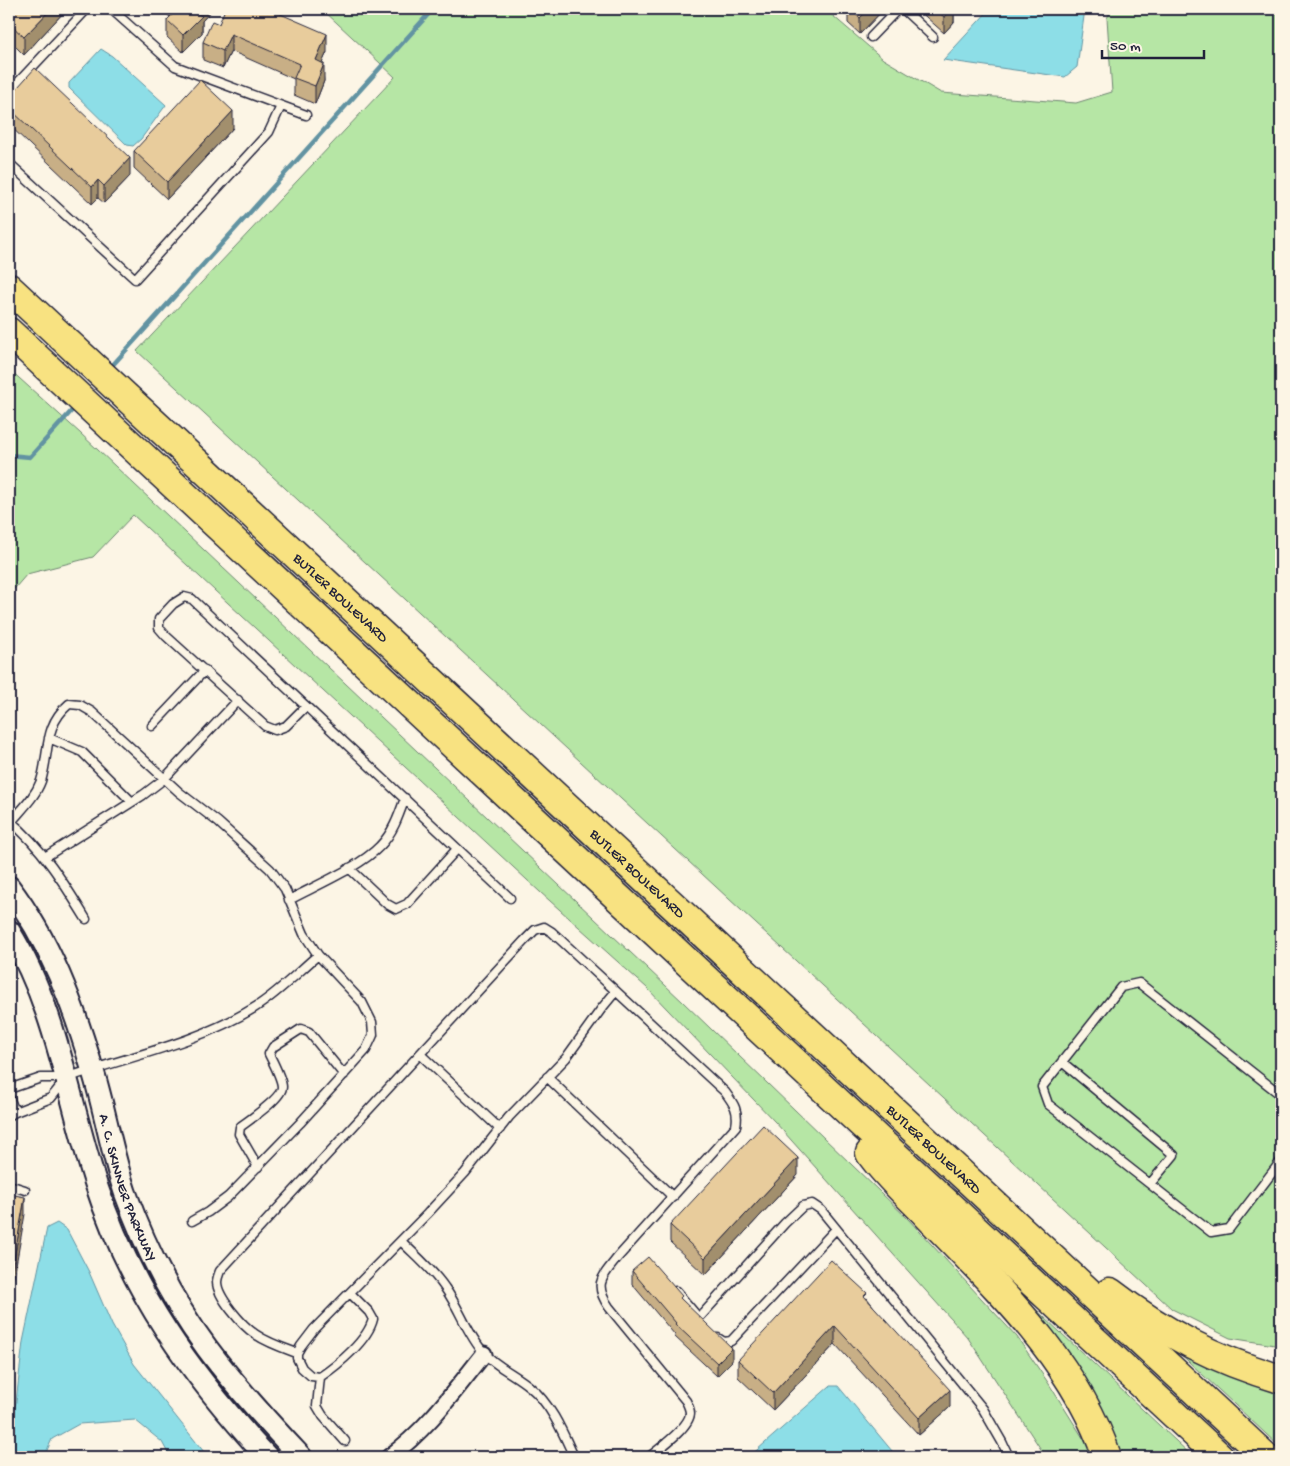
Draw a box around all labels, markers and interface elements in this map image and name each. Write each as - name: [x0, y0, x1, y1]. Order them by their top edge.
- scale bar: [1102, 28, 1205, 60]
- text: 50 m: [1110, 38, 1141, 56]
- street label: BUTLER BOULEVARD: [288, 549, 392, 647]
- street label: BUTLER BOULEVARD: [585, 825, 688, 923]
- street label: BUTLER BOULEVARD: [881, 1101, 985, 1199]
- street label: A. C. SKINNER PARKWAY: [94, 1112, 160, 1265]

